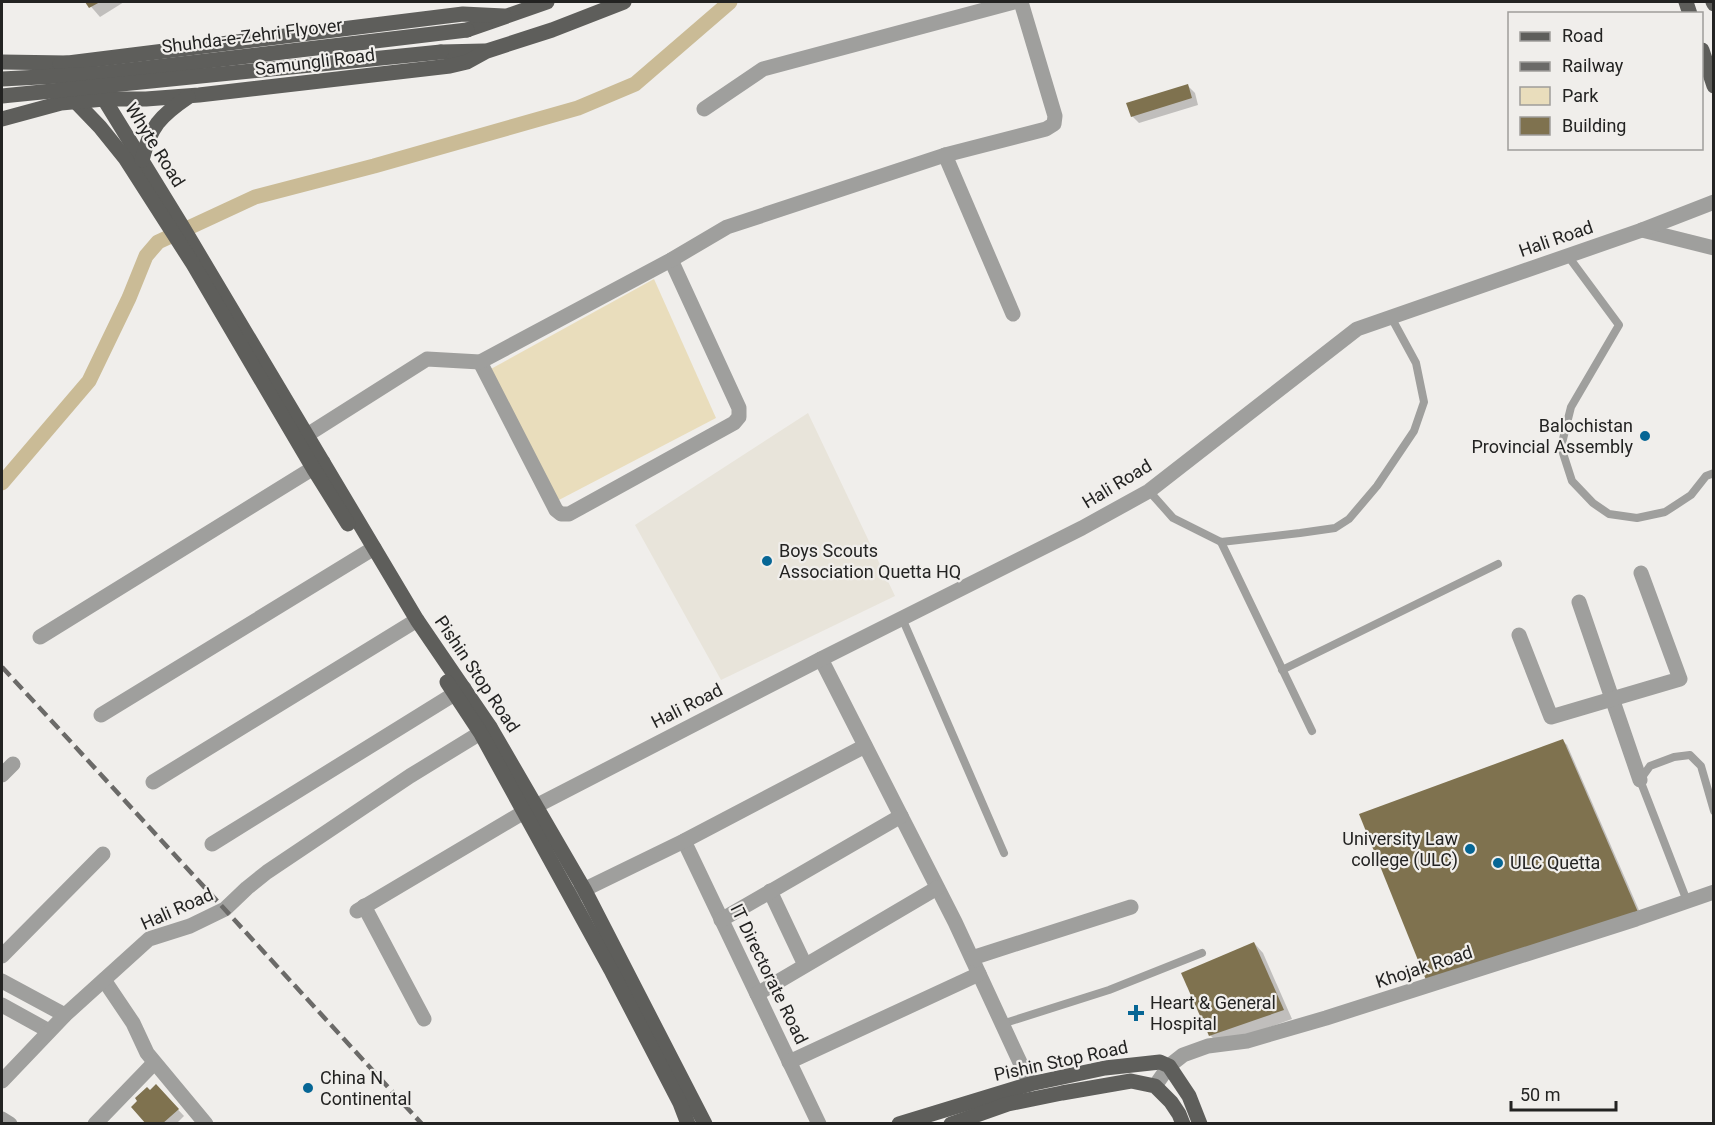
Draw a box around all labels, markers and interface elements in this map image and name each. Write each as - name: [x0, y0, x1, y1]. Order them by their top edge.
- legend: [1508, 12, 1703, 150]
- street label: Shuhda-e-Zehri Flyover: [160, 14, 344, 57]
- text: Road: [1562, 25, 1603, 46]
- street label: Samungli Road: [254, 44, 376, 79]
- text: Railway: [1562, 55, 1624, 76]
- text: Park: [1562, 85, 1599, 106]
- street label: Whyte Road: [121, 99, 190, 191]
- text: Building: [1562, 115, 1626, 136]
- street label: Hali Road: [1516, 216, 1596, 261]
- place label: Balochistan Provincial Assembly: [1471, 415, 1633, 457]
- marker: Balochistan Provincial Assembly: [1638, 429, 1652, 443]
- street label: Hali Road: [1078, 455, 1155, 512]
- place label: Boys Scouts Association Quetta HQ: [779, 540, 961, 582]
- marker: Boys Scouts Association Quetta HQ: [760, 554, 774, 568]
- street label: Pishin Stop Road: [431, 611, 524, 736]
- street label: Hali Road: [648, 679, 726, 732]
- place label: University Law college (ULC): [1342, 828, 1458, 871]
- marker: University Law college (ULC): [1463, 842, 1477, 856]
- place label: ULC Quetta: [1510, 852, 1600, 873]
- marker: ULC Quetta: [1491, 856, 1505, 870]
- street label: Hali Road: [137, 883, 216, 934]
- street label: IT Directorate Road: [726, 900, 812, 1047]
- street label: Khojak Road: [1373, 941, 1475, 992]
- place label: Heart & General Hospital: [1150, 992, 1276, 1034]
- marker: Heart & General Hospital: [1127, 1004, 1145, 1022]
- street label: Pishin Stop Road: [992, 1036, 1130, 1085]
- place label: China N Continental: [320, 1067, 412, 1109]
- scale bar: [1511, 1074, 1616, 1112]
- marker: China N Continental: [301, 1081, 315, 1095]
- text: 50 m: [1520, 1084, 1560, 1105]

